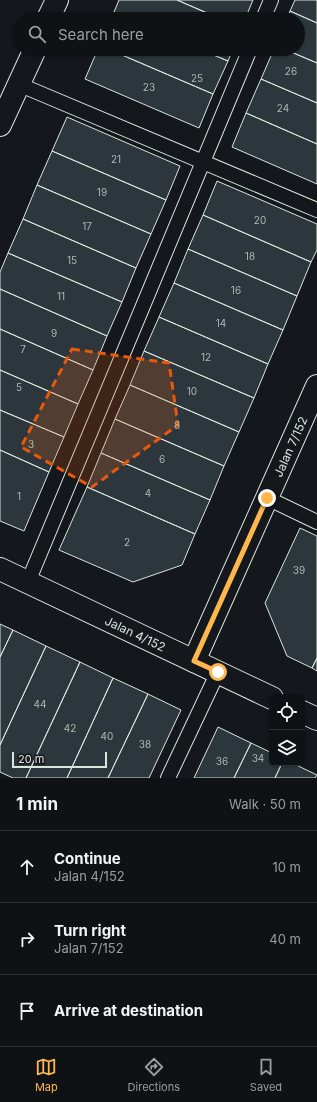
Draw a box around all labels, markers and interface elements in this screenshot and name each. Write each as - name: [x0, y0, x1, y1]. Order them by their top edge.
- search box: [12, 12, 305, 56]
- icon: search: [26, 23, 48, 45]
- text: Search here: [58, 25, 144, 44]
- house number: 26: [285, 65, 297, 77]
- house number: 25: [191, 72, 203, 84]
- house number: 23: [143, 81, 155, 93]
- house number: 24: [277, 102, 289, 114]
- house number: 21: [111, 153, 121, 165]
- house number: 19: [97, 186, 107, 198]
- house number: 20: [254, 214, 266, 226]
- house number: 17: [82, 220, 92, 232]
- house number: 18: [245, 250, 255, 262]
- house number: 15: [67, 254, 77, 266]
- house number: 16: [231, 284, 241, 296]
- house number: 11: [57, 290, 65, 302]
- house number: 14: [216, 317, 226, 329]
- house number: 9: [51, 327, 57, 339]
- house number: 7: [20, 343, 26, 355]
- house number: 12: [201, 351, 211, 363]
- house number: 5: [16, 381, 22, 393]
- house number: 10: [187, 385, 197, 397]
- street label: Jalan 7/152: [270, 414, 310, 479]
- house number: 8: [174, 419, 180, 431]
- house number: 3: [28, 438, 34, 450]
- house number: 6: [159, 453, 165, 465]
- house number: 4: [145, 487, 151, 499]
- route end: [258, 489, 276, 507]
- house number: 1: [17, 490, 21, 502]
- house number: 2: [124, 536, 130, 548]
- house number: 39: [293, 564, 305, 576]
- street label: Jalan 4/152: [103, 613, 168, 654]
- route start: [209, 663, 227, 681]
- map controls: [269, 694, 305, 766]
- button: locate: [269, 694, 305, 730]
- house number: 44: [34, 698, 46, 710]
- house number: 42: [64, 722, 76, 734]
- house number: 40: [101, 730, 113, 742]
- button: layers: [269, 730, 305, 766]
- house number: 38: [139, 738, 151, 750]
- scale bar: [12, 750, 107, 769]
- text: 20 m: [18, 752, 44, 766]
- house number: 34: [252, 752, 264, 764]
- house number: 36: [216, 755, 228, 767]
- text: 1 min: [16, 794, 58, 814]
- text: Walk · 50 m: [229, 796, 301, 812]
- text: Continue: [54, 849, 121, 868]
- icon: ahead: [16, 856, 38, 878]
- text: 10 m: [272, 859, 301, 875]
- text: Jalan 4/152: [54, 868, 125, 884]
- text: Turn right: [54, 921, 126, 940]
- icon: right: [16, 928, 38, 950]
- text: 40 m: [269, 931, 301, 947]
- text: Jalan 7/152: [54, 940, 124, 956]
- icon: arrive: [16, 1000, 38, 1022]
- text: Arrive at destination: [54, 1001, 203, 1020]
- tab: Map: [35, 1056, 58, 1094]
- tab: Directions: [128, 1056, 180, 1094]
- tab: Saved: [250, 1056, 282, 1094]

